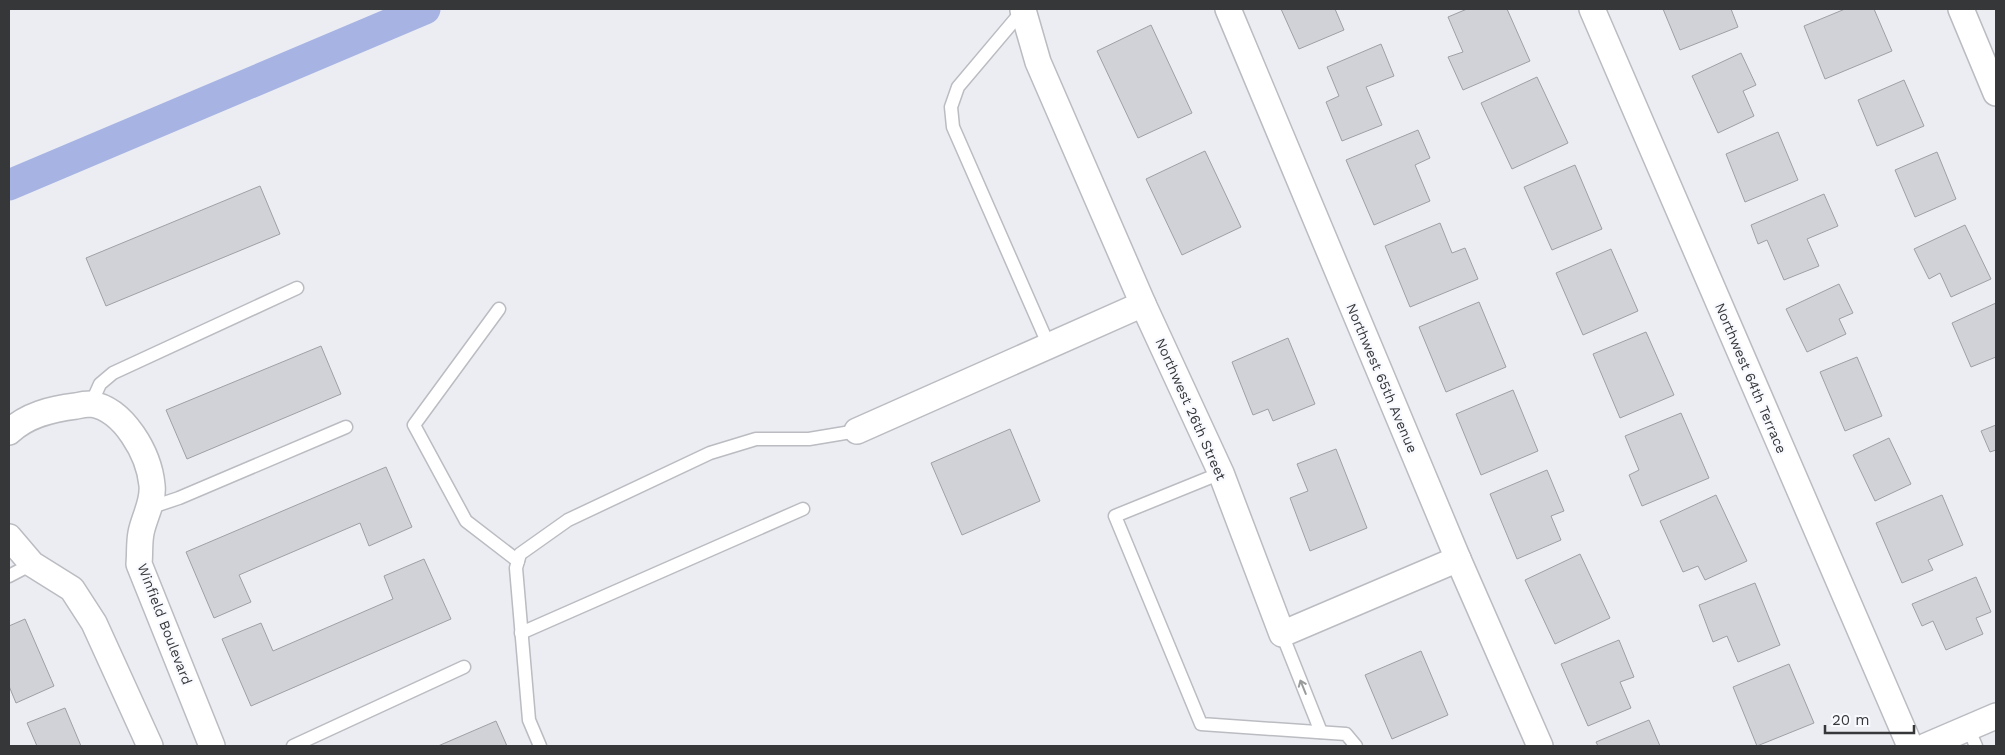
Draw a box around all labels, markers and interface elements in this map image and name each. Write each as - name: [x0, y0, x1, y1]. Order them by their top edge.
- street label: Northwest 64th Terrace: [1712, 300, 1790, 456]
- street label: Northwest 65th Avenue: [1343, 301, 1421, 455]
- street label: Northwest 26th Street: [1152, 335, 1230, 483]
- street label: Winfield Boulevard: [135, 561, 195, 687]
- one-way arrow: [1298, 680, 1308, 695]
- scale bar: [1825, 702, 1914, 734]
- text: 20 m: [1832, 711, 1870, 729]

